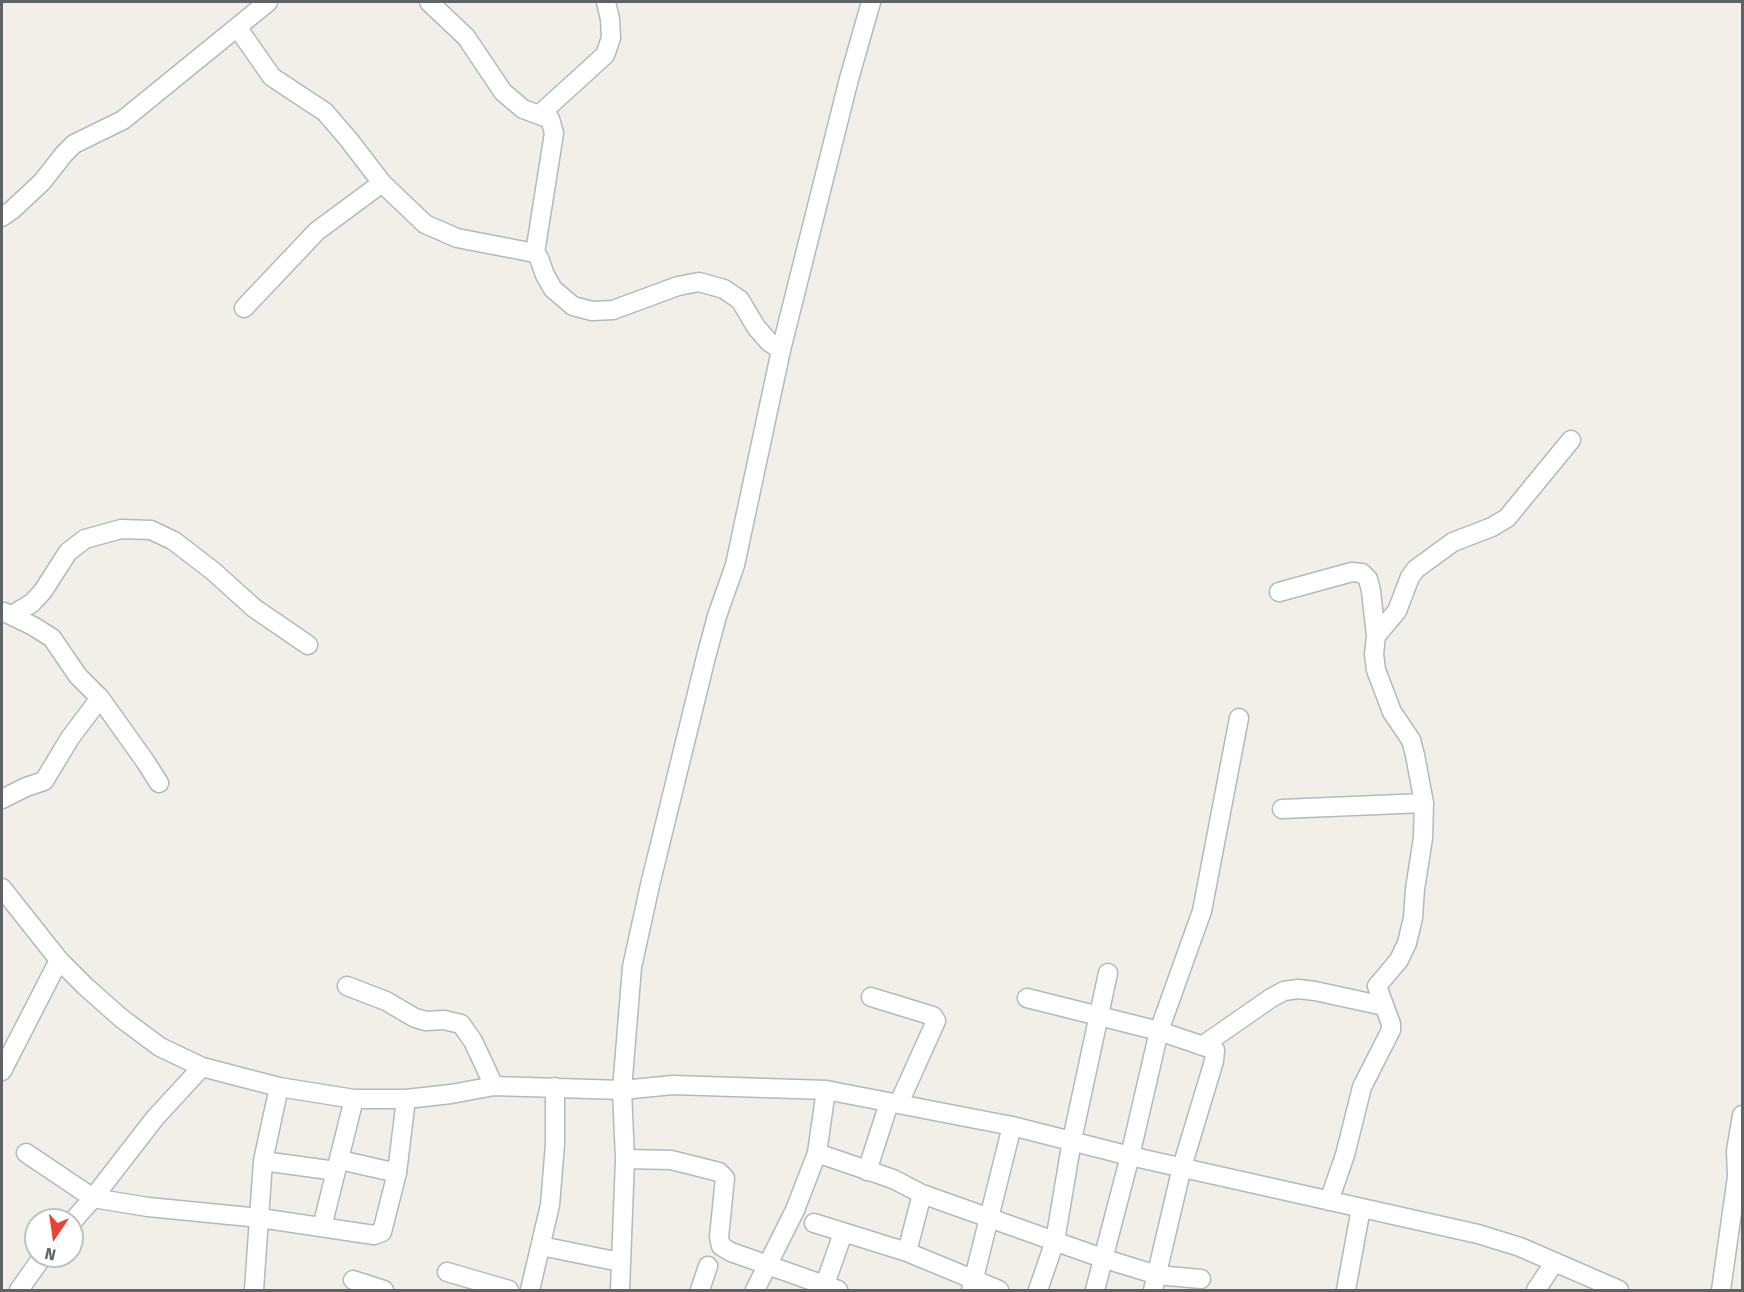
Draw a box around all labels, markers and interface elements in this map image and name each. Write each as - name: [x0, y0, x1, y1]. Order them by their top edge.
- north arrow: [24, 1208, 84, 1268]
- text: N: [43, 1244, 58, 1265]

